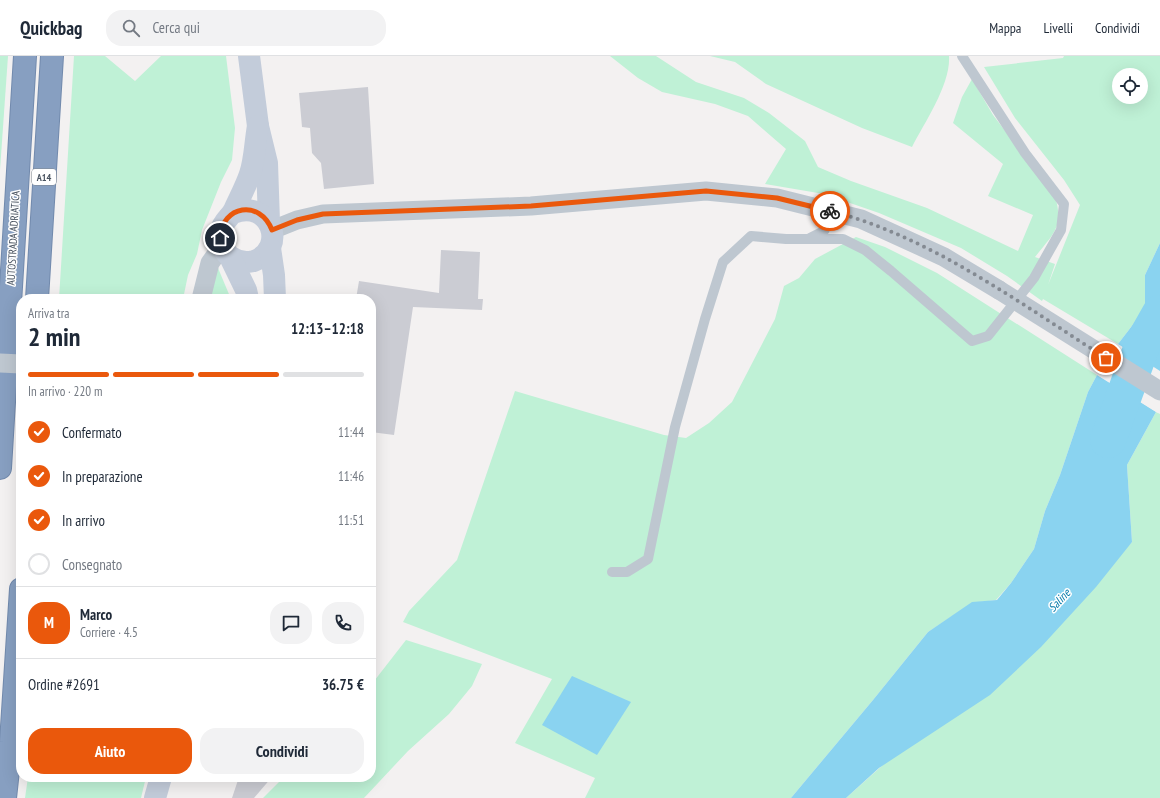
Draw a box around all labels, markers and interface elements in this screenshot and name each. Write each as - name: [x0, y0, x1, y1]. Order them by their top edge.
- search box: [106, 10, 386, 46]
- text: Quickbag: [20, 16, 82, 40]
- icon: search: [120, 17, 142, 39]
- text: Cerca qui: [152, 18, 200, 37]
- text: Mappa: [989, 19, 1021, 37]
- text: Livelli: [1043, 19, 1073, 37]
- text: Condividi: [1095, 19, 1140, 37]
- map controls: [1112, 68, 1148, 104]
- button: locate: [1112, 68, 1148, 104]
- road number: A14: [32, 169, 56, 185]
- street label: AUTOSTRADA ADRIATICA: [4, 190, 23, 286]
- courier: [810, 191, 850, 231]
- icon: bike: [819, 200, 841, 222]
- pin: [203, 221, 237, 255]
- icon: home: [209, 227, 231, 249]
- text: Arriva tra: [28, 305, 69, 322]
- text: 12:13–12:18: [291, 319, 364, 338]
- text: 2 min: [28, 320, 81, 353]
- pin: [1089, 341, 1123, 375]
- icon: bag: [1095, 347, 1117, 369]
- text: In arrivo · 220 m: [28, 383, 102, 400]
- icon: check: [28, 421, 50, 443]
- text: Confermato: [62, 423, 122, 442]
- text: 11:44: [338, 424, 364, 441]
- icon: check: [28, 465, 50, 487]
- text: In preparazione: [62, 467, 143, 486]
- text: 11:46: [338, 468, 364, 485]
- icon: check: [28, 509, 50, 531]
- text: In arrivo: [62, 511, 105, 530]
- text: 11:51: [338, 512, 364, 529]
- text: Consegnato: [62, 555, 122, 574]
- water label: Saline: [1045, 585, 1074, 614]
- button: chat: [270, 602, 312, 644]
- button: phone: [322, 602, 364, 644]
- text: Marco: [80, 605, 112, 624]
- text: M: [44, 613, 54, 632]
- text: Corriere · 4.5: [80, 624, 138, 641]
- text: Ordine #2691: [28, 675, 100, 694]
- text: 36.75 €: [322, 675, 364, 694]
- button: Aiuto: [28, 728, 192, 774]
- button: Condividi: [200, 728, 364, 774]

